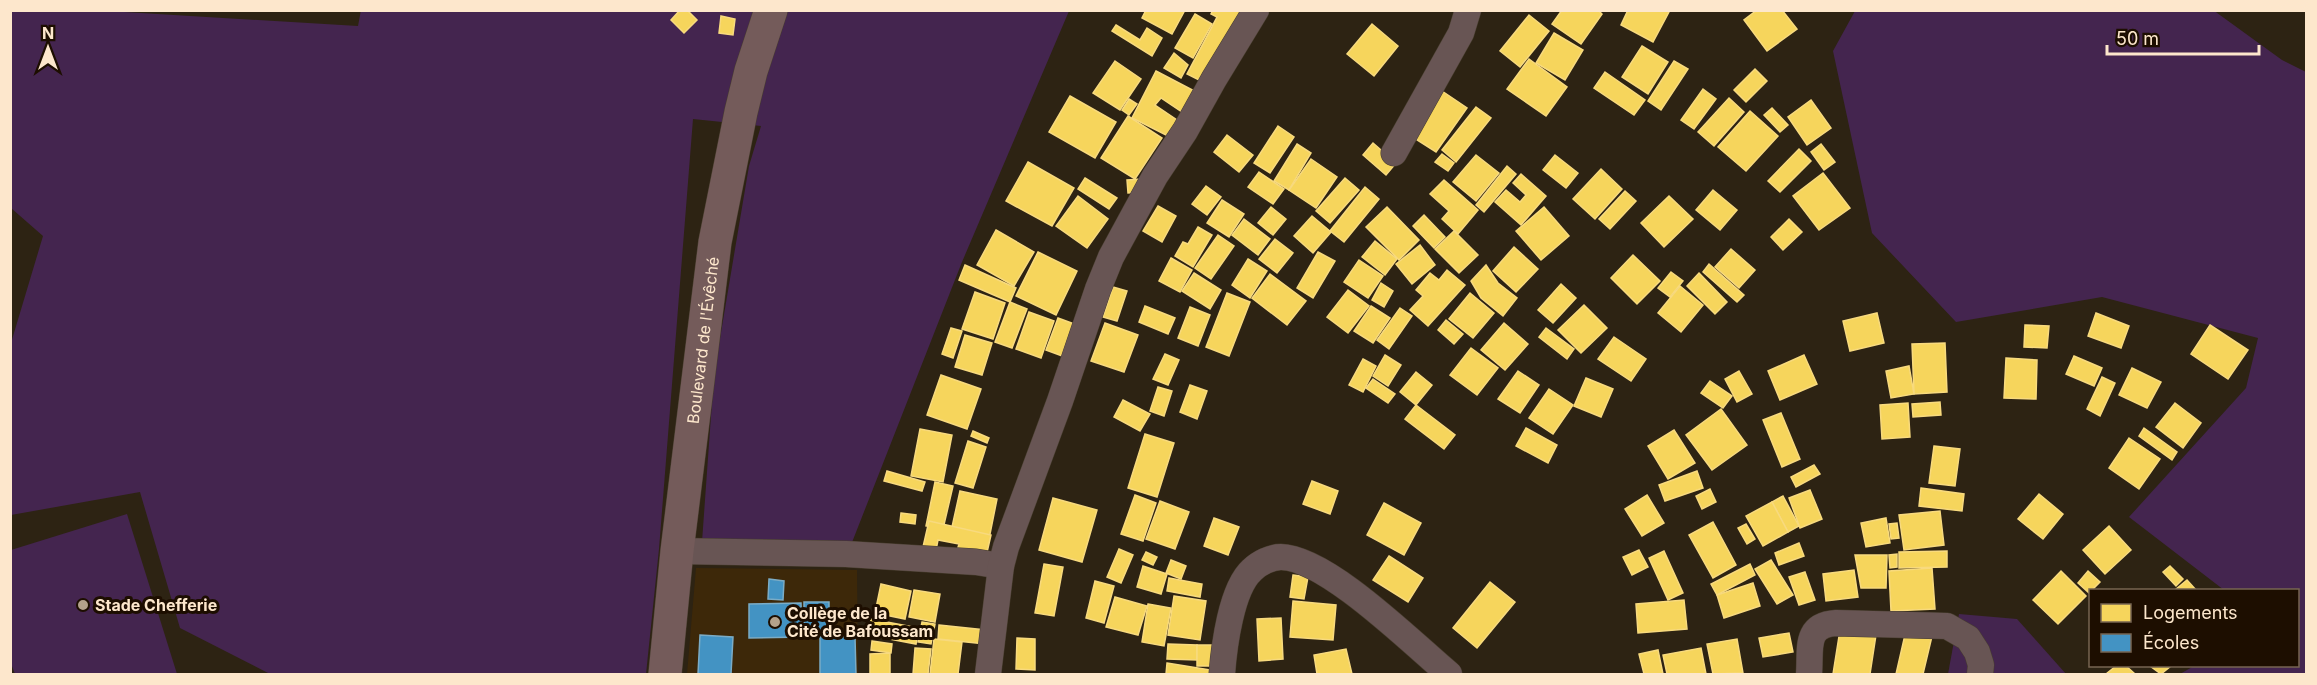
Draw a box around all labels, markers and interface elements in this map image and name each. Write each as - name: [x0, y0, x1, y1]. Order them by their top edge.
- north arrow: [18, 18, 78, 78]
- scale bar: [2107, 18, 2258, 56]
- text: N: [42, 23, 54, 43]
- text: 50 m: [2116, 28, 2159, 49]
- street label: Boulevard de l'Évêché: [683, 255, 723, 425]
- legend: [2089, 589, 2299, 667]
- place label: Stade Chefferie: [95, 595, 217, 615]
- marker: Stade Chefferie: [76, 598, 90, 612]
- text: Logements: [2143, 602, 2238, 623]
- place label: Collège de la Cité de Bafoussam: [787, 603, 933, 641]
- marker: Collège de la Cité de Bafoussam: [768, 615, 782, 629]
- text: Écoles: [2143, 631, 2199, 653]

